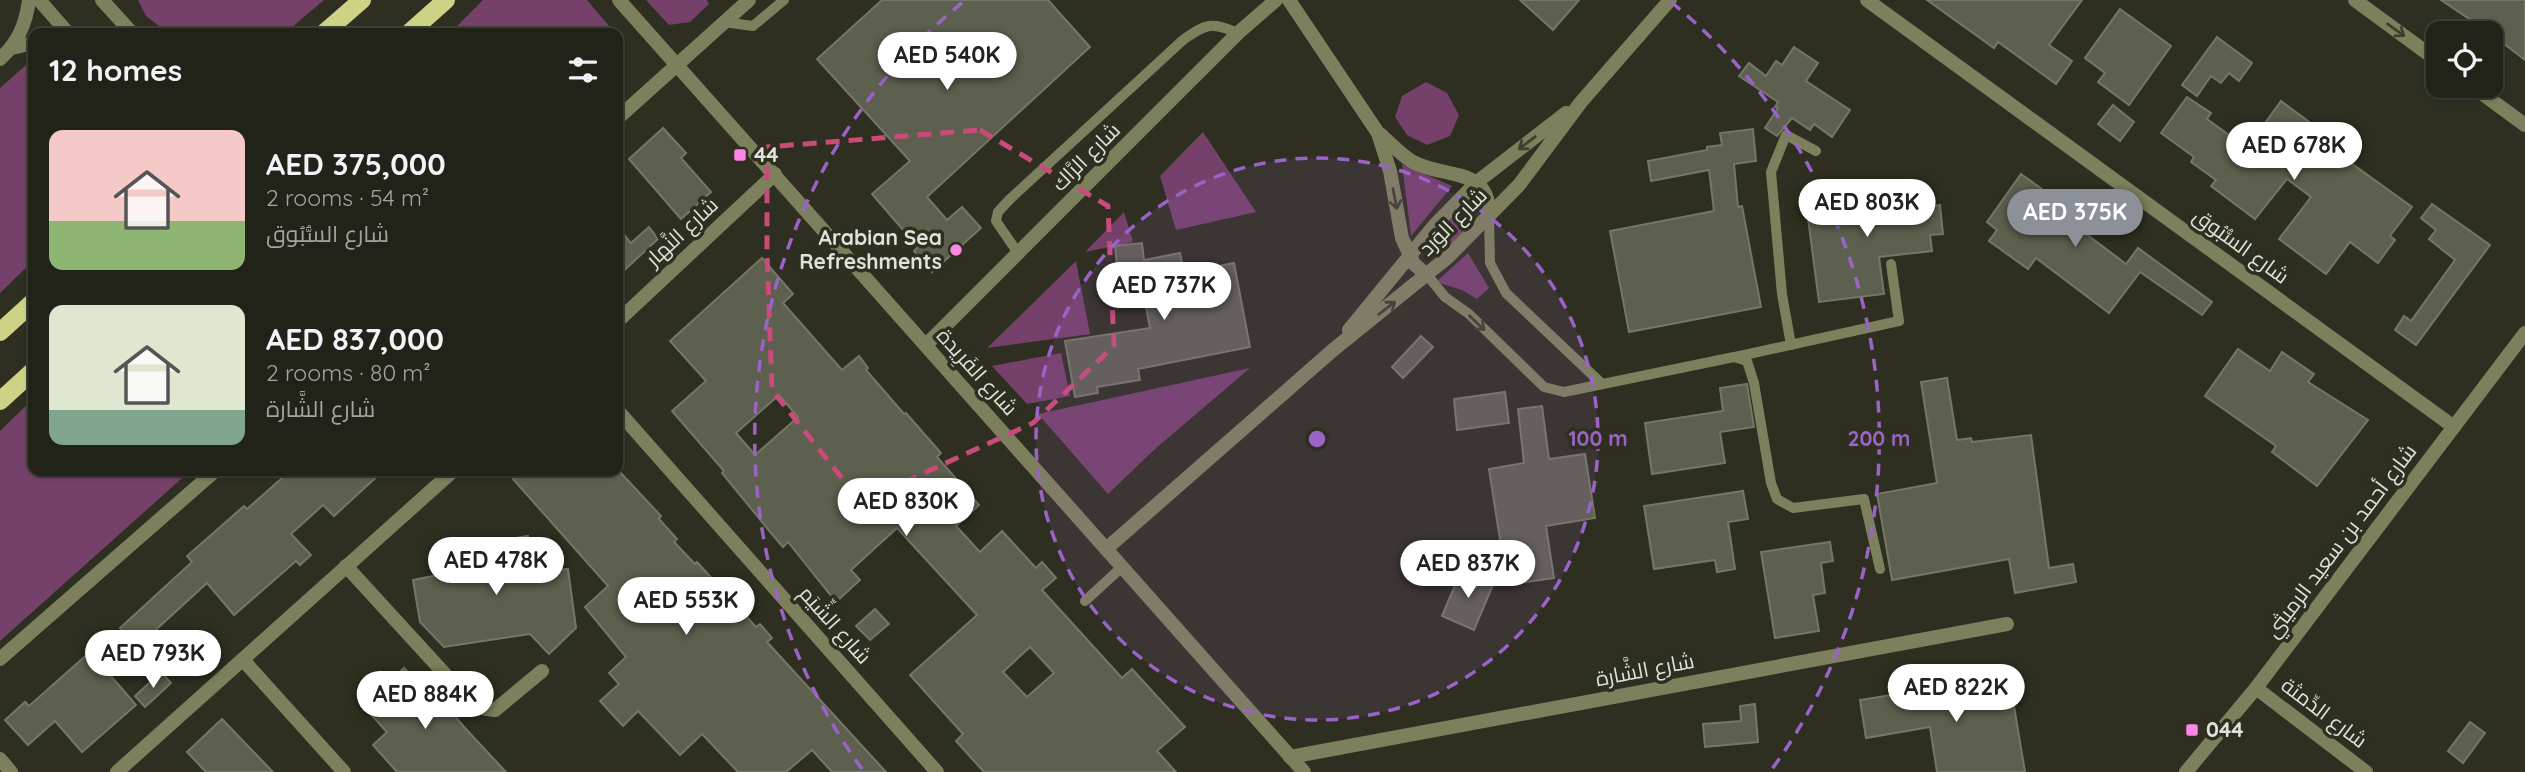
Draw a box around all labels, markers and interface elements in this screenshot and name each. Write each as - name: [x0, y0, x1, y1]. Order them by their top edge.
- map controls: [2426, 21, 2503, 98]
- button: locate: [2426, 21, 2503, 98]
- one-way arrow: [2386, 23, 2405, 38]
- pin: AED 540K: [875, 32, 1019, 92]
- text: AED 540K: [894, 40, 1000, 69]
- text: 12 homes: [49, 51, 182, 89]
- icon: filters: [564, 51, 602, 89]
- street label: شارع الرَّاك: [1046, 117, 1126, 197]
- pin: AED 678K: [2222, 122, 2366, 182]
- text: AED 678K: [2242, 130, 2346, 159]
- one-way arrow: [1518, 136, 1537, 151]
- place label: 44: [754, 141, 779, 167]
- text: AED 375,000: [266, 145, 446, 183]
- marker: 44: [732, 147, 748, 163]
- icon: home: [105, 158, 189, 242]
- pin: AED 803K: [1795, 180, 1939, 239]
- street label: شارع الوَرد: [1413, 182, 1493, 262]
- text: 2 rooms · 54 m²: [266, 183, 429, 212]
- one-way arrow: [1389, 187, 1402, 210]
- text: AED 803K: [1815, 187, 1919, 216]
- pin: AED 375K: [2003, 190, 2147, 249]
- street label: شارع النَّهار: [639, 191, 724, 273]
- text: AED 375K: [2023, 197, 2127, 226]
- street label: شارع السُّبُوق: [2187, 202, 2295, 290]
- text: شارع السُّبُوق: [266, 219, 389, 248]
- place label: Arabian Sea Refreshments: [799, 224, 942, 274]
- marker: Arabian Sea Refreshments: [948, 242, 964, 258]
- pin: AED 737K: [1092, 262, 1236, 322]
- text: AED 737K: [1112, 270, 1216, 299]
- one-way arrow: [1377, 301, 1396, 316]
- one-way arrow: [1468, 314, 1485, 331]
- text: AED 837,000: [266, 320, 444, 358]
- street label: شارع الفَرِيدة: [930, 322, 1024, 422]
- icon: home: [105, 333, 189, 417]
- text: 2 rooms · 80 m²: [266, 358, 431, 387]
- text: شارع الشَّارة: [266, 394, 375, 423]
- text: 100 m: [1568, 425, 1628, 451]
- text: 200 m: [1848, 425, 1910, 451]
- centre of rings: [1305, 427, 1329, 451]
- street label: شارع أحمد بن سعيد الرميثي: [2259, 439, 2425, 645]
- pin: AED 830K: [834, 478, 978, 538]
- text: AED 830K: [854, 486, 958, 515]
- pin: AED 478K: [424, 538, 568, 597]
- pin: AED 837K: [1396, 540, 1540, 600]
- text: AED 478K: [444, 545, 548, 574]
- text: AED 837K: [1416, 548, 1520, 577]
- pin: AED 553K: [614, 578, 758, 637]
- street label: شارع الشِّيَم: [793, 578, 880, 670]
- text: AED 553K: [634, 585, 738, 614]
- pin: AED 793K: [81, 630, 225, 690]
- text: AED 793K: [101, 638, 205, 667]
- street label: شارع الشَّارة: [1593, 644, 1697, 693]
- pin: AED 822K: [1884, 664, 2028, 724]
- street label: شارع الدِّمثة: [2275, 671, 2373, 755]
- pin: AED 884K: [353, 672, 497, 731]
- text: AED 822K: [1904, 672, 2008, 701]
- text: AED 884K: [373, 679, 477, 708]
- place label: 044: [2206, 716, 2244, 742]
- marker: 044: [2184, 722, 2200, 738]

